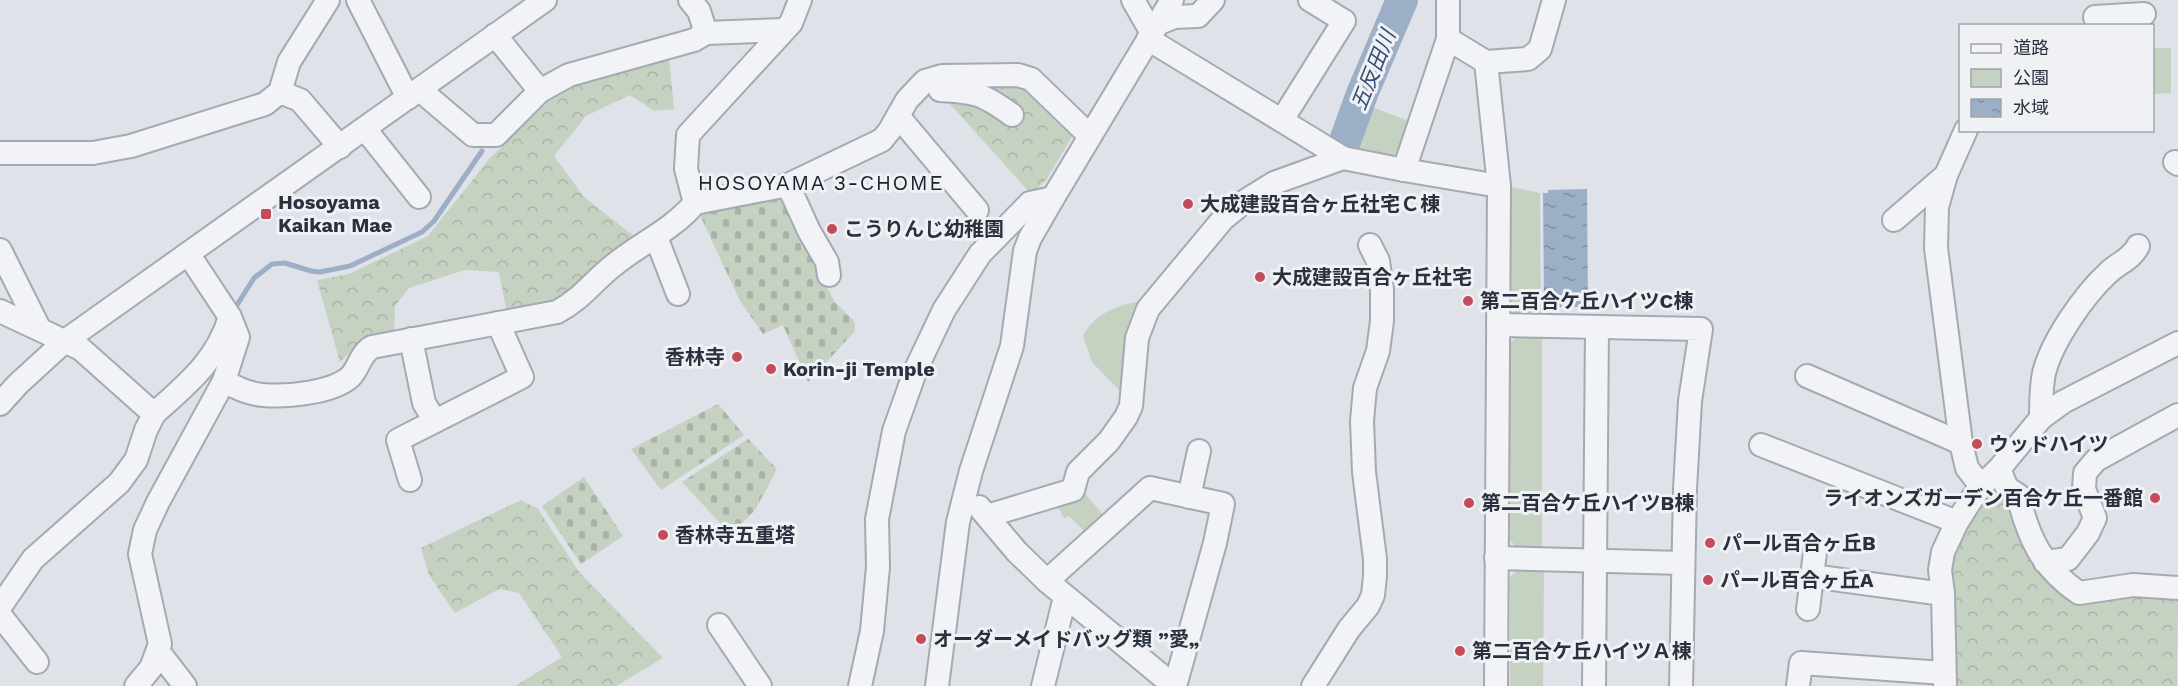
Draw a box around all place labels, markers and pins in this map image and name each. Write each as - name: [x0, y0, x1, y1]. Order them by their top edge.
- place label: Hosoyama Kaikan Mae: [278, 190, 392, 237]
- place label: 大成建設百合ヶ丘社宅Ｃ棟: [1200, 192, 1440, 216]
- marker: 大成建設百合ヶ丘社宅Ｃ棟: [1181, 197, 1195, 211]
- marker: Hosoyama Kaikan Mae: [259, 207, 273, 221]
- place label: こうりんじ幼稚園: [844, 217, 1004, 241]
- marker: こうりんじ幼稚園: [825, 222, 839, 236]
- place label: 大成建設百合ヶ丘社宅: [1272, 265, 1472, 289]
- marker: 大成建設百合ヶ丘社宅: [1253, 270, 1267, 284]
- place label: 第二百合ケ丘ハイツC棟: [1480, 289, 1693, 313]
- marker: 第二百合ケ丘ハイツC棟: [1461, 294, 1475, 308]
- place label: 香林寺: [665, 345, 725, 369]
- marker: 香林寺: [730, 350, 744, 364]
- place label: Korin-ji Temple: [783, 357, 935, 381]
- marker: Korin-ji Temple: [764, 362, 778, 376]
- place label: ウッドハイツ: [1989, 432, 2109, 456]
- marker: ウッドハイツ: [1970, 437, 1984, 451]
- place label: ライオンズガーデン百合ケ丘一番館: [1823, 486, 2143, 510]
- place label: 第二百合ケ丘ハイツB棟: [1481, 491, 1694, 515]
- marker: ライオンズガーデン百合ケ丘一番館: [2148, 491, 2162, 505]
- marker: 第二百合ケ丘ハイツB棟: [1462, 496, 1476, 510]
- place label: 香林寺五重塔: [675, 523, 795, 547]
- marker: 香林寺五重塔: [656, 528, 670, 542]
- place label: パール百合ヶ丘B: [1722, 531, 1876, 555]
- marker: パール百合ヶ丘B: [1703, 536, 1717, 550]
- place label: パール百合ヶ丘A: [1720, 568, 1874, 592]
- marker: パール百合ヶ丘A: [1701, 573, 1715, 587]
- place label: オーダーメイドバッグ類 ”愛„: [933, 627, 1199, 651]
- marker: オーダーメイドバッグ類 ”愛„: [914, 632, 928, 646]
- place label: 第二百合ケ丘ハイツＡ棟: [1472, 639, 1692, 663]
- marker: 第二百合ケ丘ハイツＡ棟: [1453, 644, 1467, 658]

